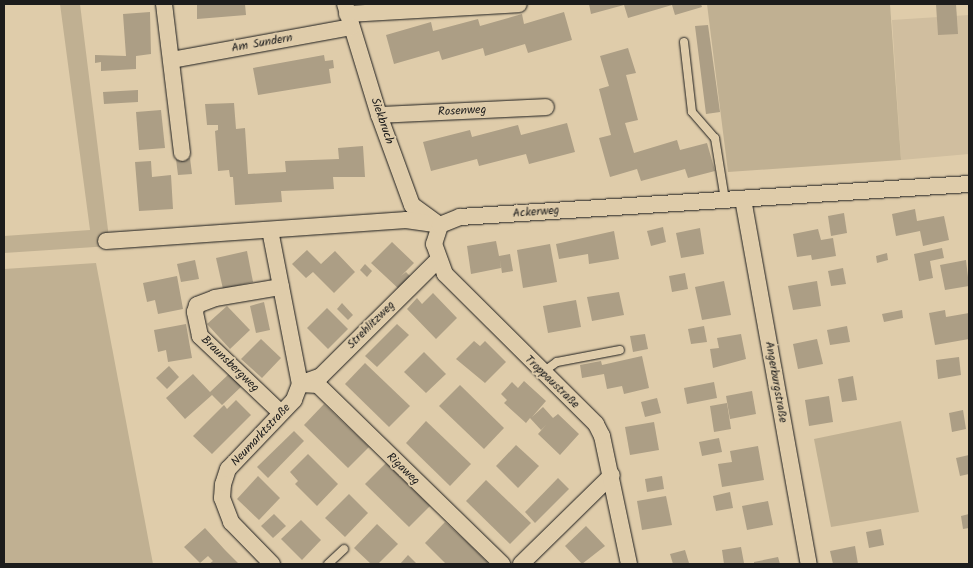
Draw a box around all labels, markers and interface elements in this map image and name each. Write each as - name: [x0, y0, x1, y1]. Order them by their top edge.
- street label: Am Sundern: [230, 31, 294, 55]
- street label: Siekbruch: [367, 96, 397, 146]
- street label: Rosenweg: [437, 103, 487, 119]
- street label: Ackerweg: [512, 203, 560, 221]
- street label: Strehlitzweg: [344, 298, 398, 352]
- street label: Braunsbergweg: [198, 333, 262, 395]
- street label: Angerburgstraße: [762, 340, 790, 424]
- street label: Troppaustraße: [522, 352, 582, 412]
- street label: Neumarktstraße: [228, 401, 294, 469]
- street label: Rigaweg: [383, 450, 423, 488]

